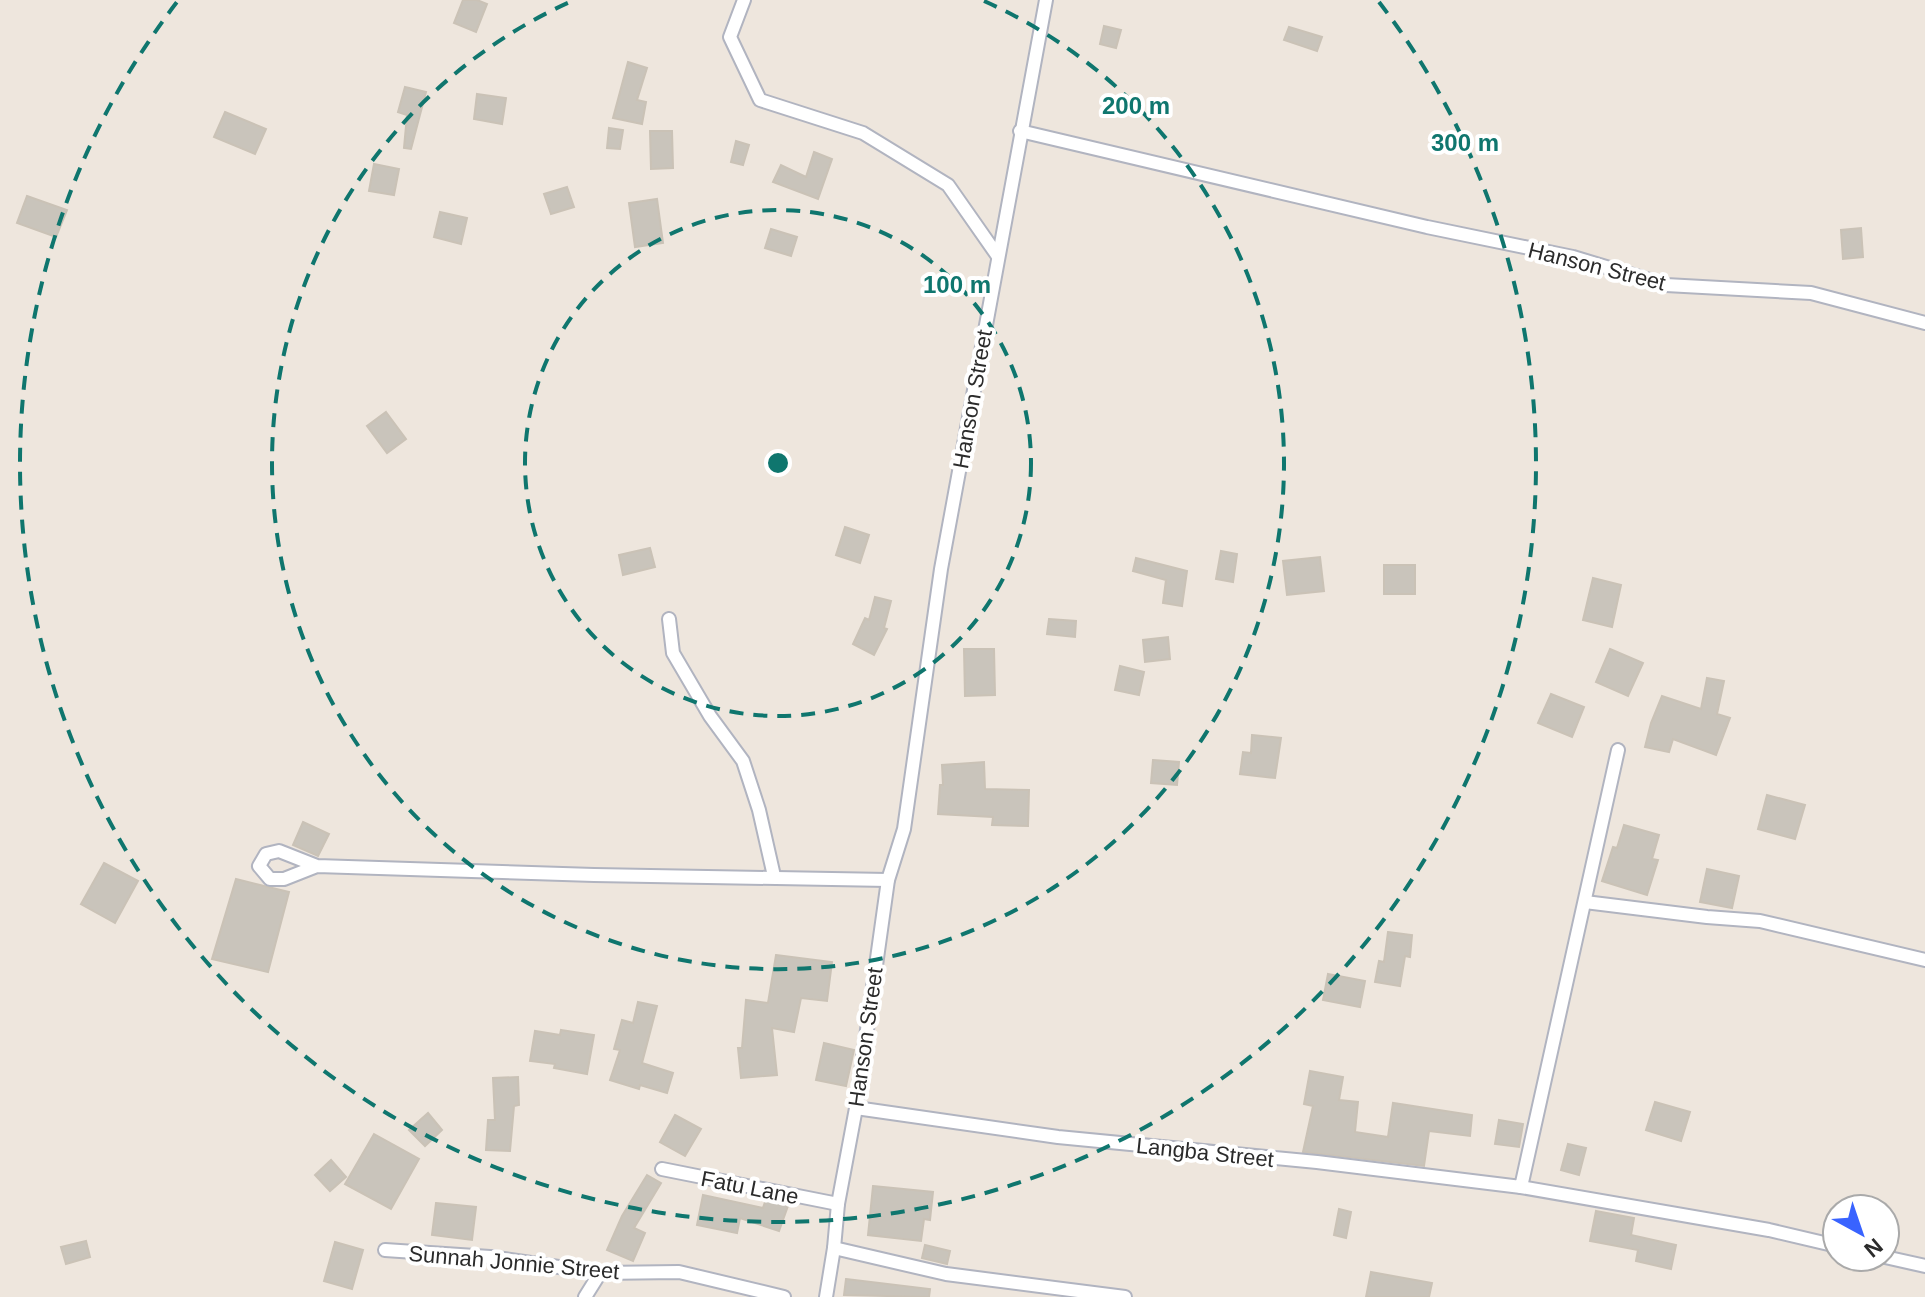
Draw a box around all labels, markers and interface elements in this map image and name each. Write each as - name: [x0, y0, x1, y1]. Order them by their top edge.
- text: 200 m: [1102, 92, 1170, 119]
- text: 300 m: [1431, 129, 1499, 156]
- street label: Hanson Street: [1526, 237, 1668, 296]
- text: 100 m: [923, 271, 991, 298]
- street label: Hanson Street: [948, 328, 997, 471]
- centre of rings: [764, 449, 792, 477]
- street label: Hanson Street: [843, 966, 888, 1108]
- street label: Langba Street: [1135, 1133, 1275, 1172]
- street label: Fatu Lane: [699, 1166, 801, 1209]
- north arrow: [1821, 1193, 1901, 1273]
- text: N: [1859, 1233, 1888, 1263]
- street label: Sunnah Jonnie Street: [407, 1241, 620, 1284]

